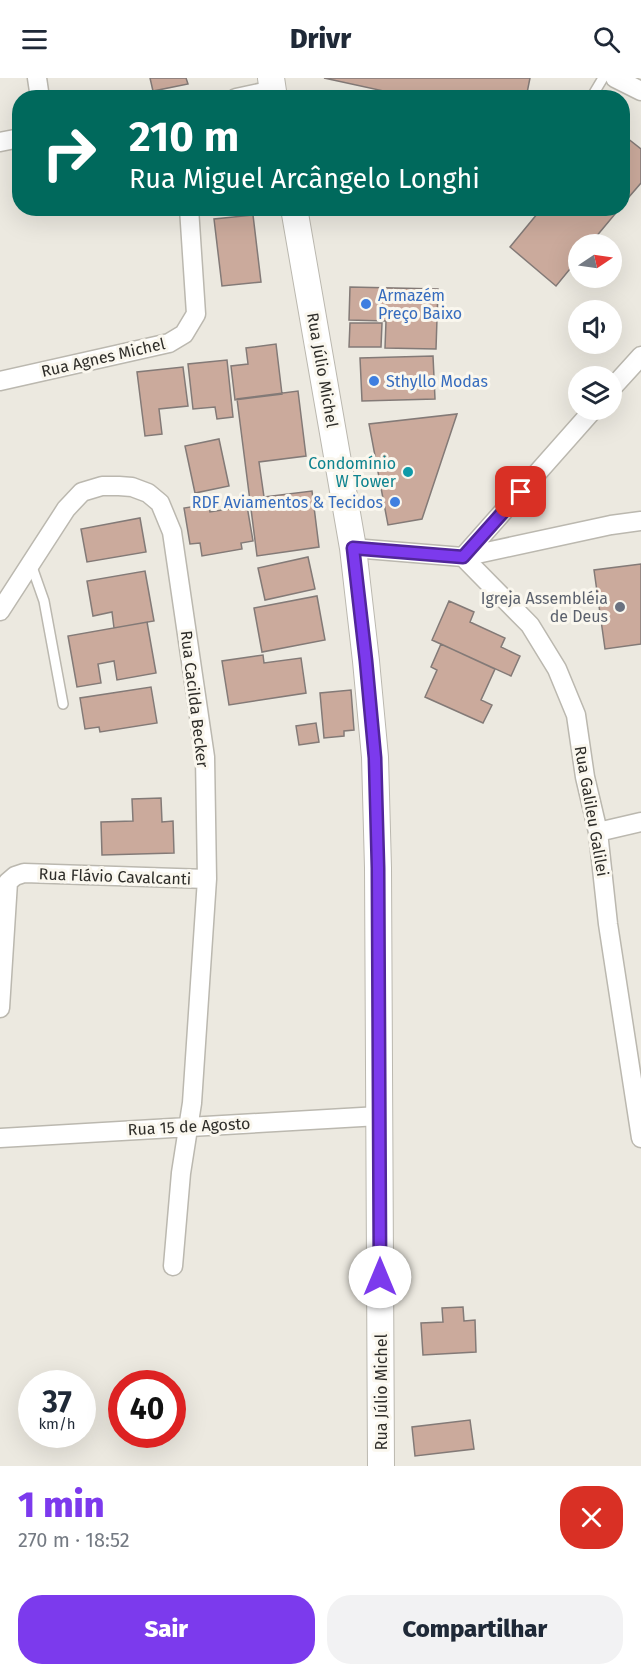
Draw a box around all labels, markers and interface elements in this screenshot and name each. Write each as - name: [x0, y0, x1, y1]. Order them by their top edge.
- icon: menu: [18, 23, 51, 56]
- text: Drivr: [290, 23, 351, 55]
- icon: search: [590, 23, 623, 56]
- text: 210 m: [129, 112, 239, 162]
- icon: right: [30, 114, 108, 192]
- text: Rua Miguel Arcângelo Longhi: [129, 163, 480, 195]
- north arrow: [568, 234, 622, 288]
- map controls: [568, 234, 622, 420]
- place label: Armazém Preço Baixo: [378, 286, 462, 324]
- marker: Armazém Preço Baixo: [359, 297, 373, 311]
- button: sound: [568, 300, 622, 354]
- street label: Rua Júlio Michel: [303, 311, 342, 429]
- street label: Rua Agnes Michel: [39, 334, 167, 381]
- button: layers: [568, 366, 622, 420]
- place label: Sthyllo Modas: [386, 372, 488, 391]
- marker: Sthyllo Modas: [367, 374, 381, 388]
- place label: Condomínio W Tower: [308, 454, 397, 491]
- marker: Condomínio W Tower: [401, 465, 415, 479]
- pin: [495, 466, 546, 517]
- icon: arrive: [504, 475, 537, 508]
- place label: RDF Aviamentos & Tecidos: [192, 493, 383, 512]
- marker: RDF Aviamentos & Tecidos: [388, 495, 402, 509]
- place label: Igreja Assembléia de Deus: [481, 589, 608, 626]
- marker: Igreja Assembléia de Deus: [613, 600, 627, 614]
- street label: Rua Cacilda Becker: [177, 630, 212, 769]
- street label: Rua Galileu Galilei: [571, 744, 612, 878]
- street label: Rua Flávio Cavalcanti: [38, 864, 192, 889]
- street label: Rua 15 de Agosto: [127, 1114, 251, 1139]
- position arrow: [348, 1245, 412, 1309]
- street label: Rua Júlio Michel: [372, 1334, 391, 1450]
- speed limit sign: 40: [108, 1370, 186, 1448]
- text: 37: [42, 1384, 72, 1420]
- text: km/h: [38, 1415, 76, 1433]
- text: 1 min: [18, 1483, 104, 1527]
- button: close: [560, 1486, 623, 1549]
- text: 270 m · 18:52: [18, 1528, 130, 1552]
- button: Sair: [18, 1595, 315, 1664]
- button: Compartilhar: [327, 1595, 623, 1664]

